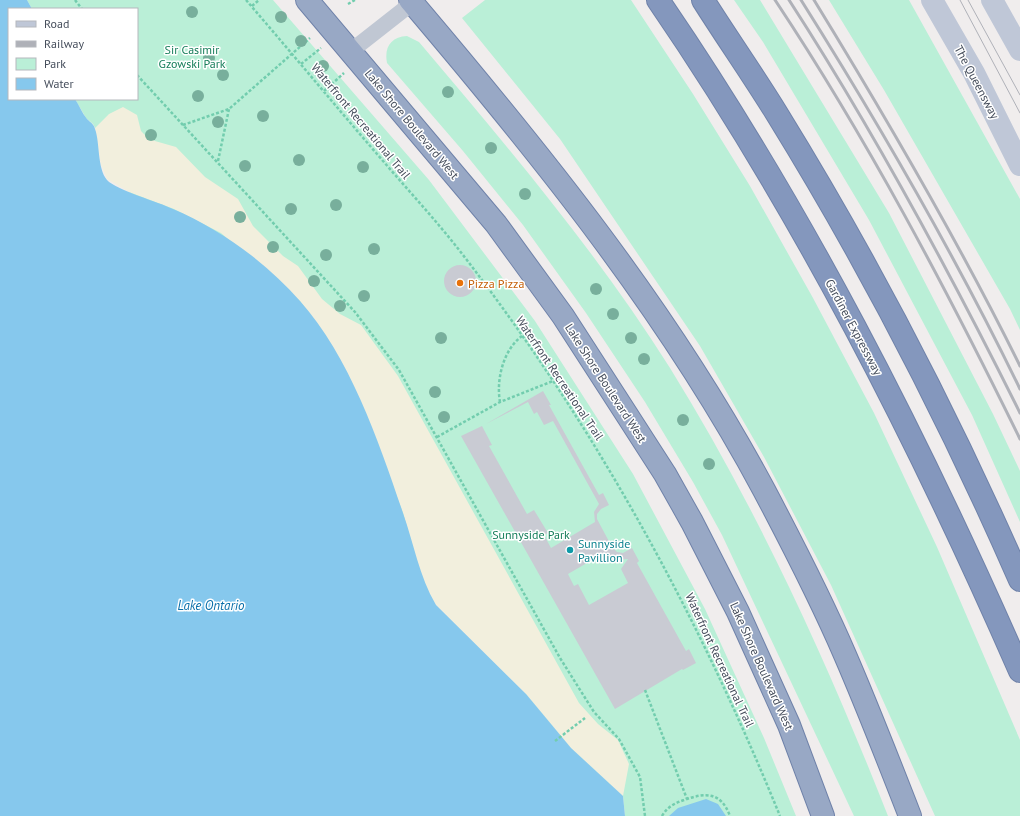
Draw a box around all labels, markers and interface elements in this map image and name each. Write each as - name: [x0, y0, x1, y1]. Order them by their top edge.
- legend: [8, 8, 138, 100]
- text: Road: [44, 16, 69, 31]
- text: Railway: [44, 36, 84, 51]
- park label: Sir Casimir Gzowski Park: [159, 42, 226, 71]
- street label: The Queensway: [951, 43, 1003, 122]
- text: Park: [44, 56, 66, 71]
- street label: Waterfront Recreational Trail: [308, 60, 414, 182]
- street label: Lake Shore Boulevard West: [362, 66, 462, 182]
- text: Water: [44, 76, 74, 91]
- place label: Pizza Pizza: [468, 276, 524, 291]
- street label: Gardiner Expressway: [822, 276, 886, 378]
- marker: Pizza Pizza: [455, 278, 465, 288]
- street label: Waterfront Recreational Trail: [513, 313, 607, 443]
- street label: Lake Shore Boulevard West: [562, 321, 650, 445]
- park label: Sunnyside Park: [492, 527, 570, 542]
- place label: Sunnyside Pavillion: [578, 536, 630, 565]
- marker: Sunnyside Pavillion: [565, 545, 575, 555]
- street label: Waterfront Recreational Trail: [682, 590, 758, 730]
- water label: Lake Ontario: [177, 597, 245, 614]
- street label: Lake Shore Boulevard West: [727, 600, 797, 732]

